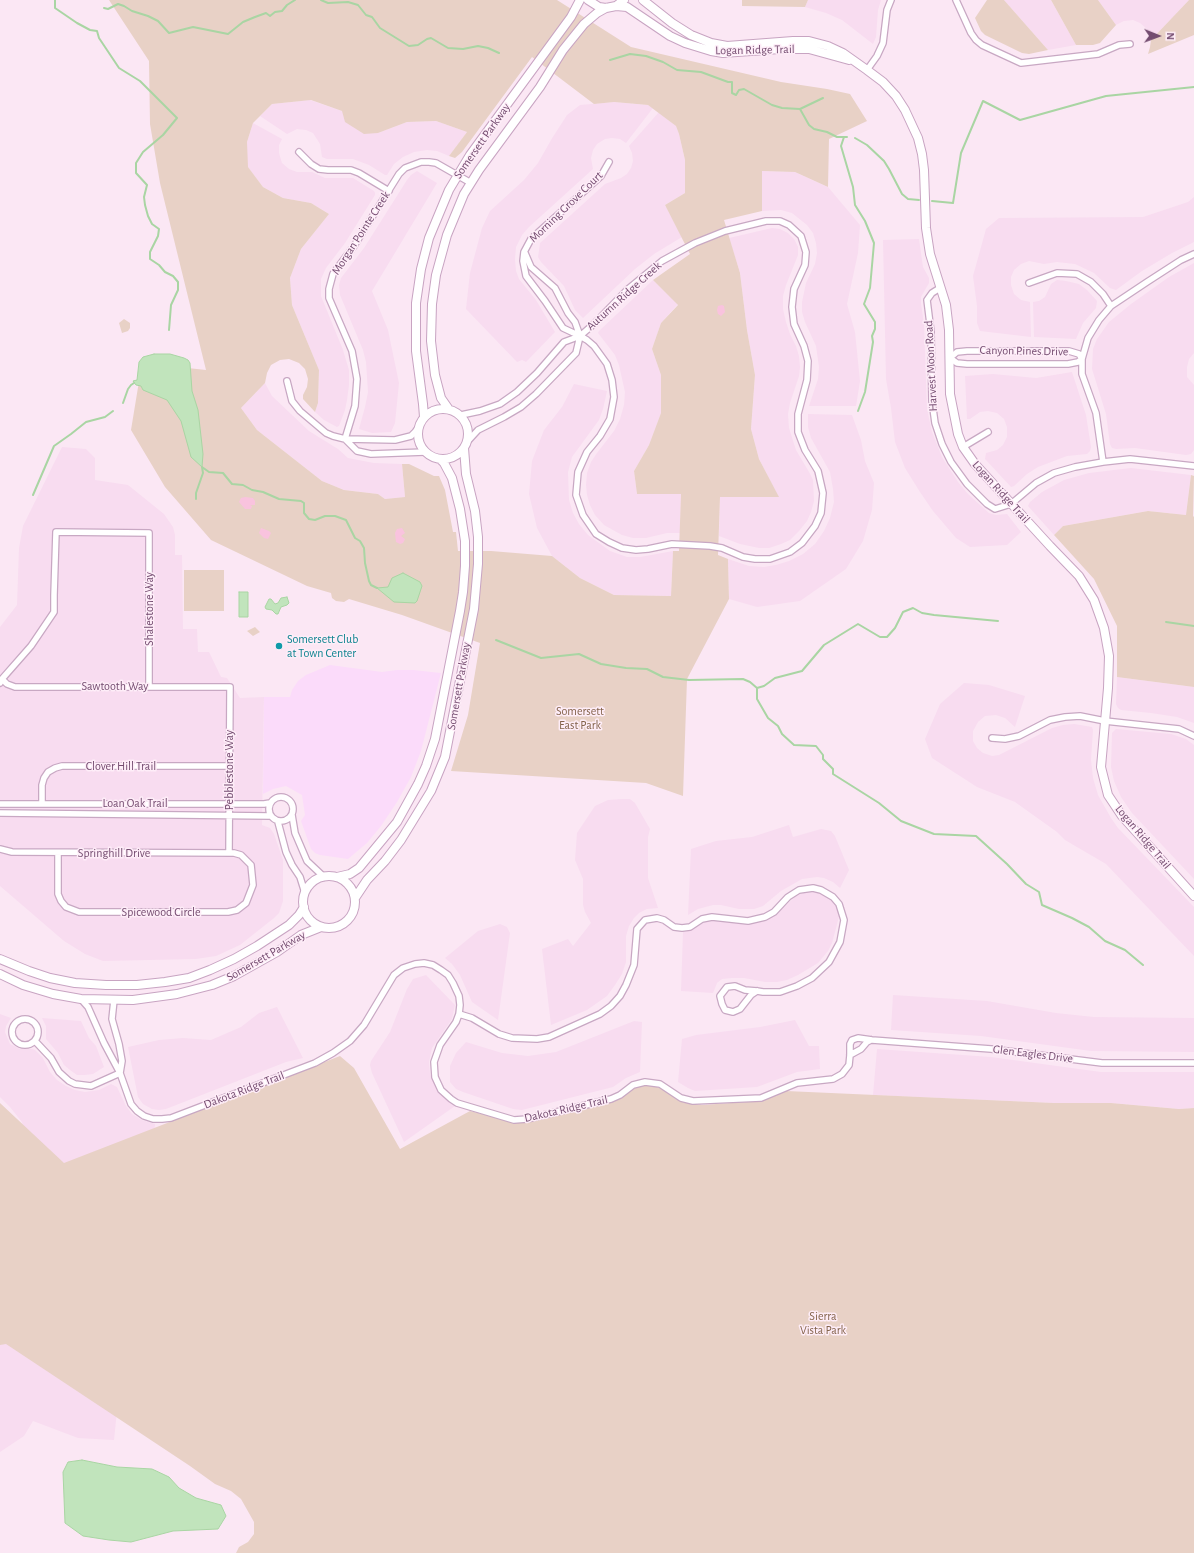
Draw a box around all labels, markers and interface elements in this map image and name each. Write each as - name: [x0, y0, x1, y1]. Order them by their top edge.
- north arrow: [1138, 16, 1178, 56]
- text: N: [1165, 32, 1176, 40]
- street label: Logan Ridge Trail: [715, 42, 795, 58]
- street label: Somersett Parkway: [451, 100, 513, 182]
- street label: Morning Grove Court: [526, 168, 606, 246]
- street label: Morgan Pointe Creek: [329, 189, 393, 277]
- street label: Autumn Ridge Creek: [584, 259, 664, 333]
- street label: Harvest Moon Road: [921, 320, 941, 412]
- street label: Canyon Pines Drive: [979, 343, 1069, 359]
- street label: Logan Ridge Trail: [969, 458, 1033, 526]
- street label: Shalestone Way: [142, 572, 156, 646]
- place label: Somersett Club at Town Center: [287, 632, 358, 660]
- marker: Somersett Club at Town Center: [274, 641, 284, 651]
- street label: Somersett Parkway: [444, 641, 474, 731]
- street label: Sawtooth Way: [82, 679, 148, 693]
- park label: Somersett East Park: [556, 704, 604, 732]
- street label: Pebblestone Way: [222, 730, 236, 810]
- street label: Clover Hill Trail: [86, 759, 156, 773]
- street label: Loan Oak Trail: [102, 796, 168, 810]
- street label: Logan Ridge Trail: [1112, 802, 1174, 872]
- street label: Springhill Drive: [78, 846, 150, 860]
- street label: Spicewood Circle: [122, 905, 200, 919]
- street label: Somersett Parkway: [224, 928, 308, 984]
- street label: Glen Eagles Drive: [992, 1042, 1074, 1066]
- street label: Dakota Ridge Trail: [202, 1068, 286, 1112]
- street label: Dakota Ridge Trail: [523, 1092, 609, 1126]
- park label: Sierra Vista Park: [800, 1309, 846, 1337]

